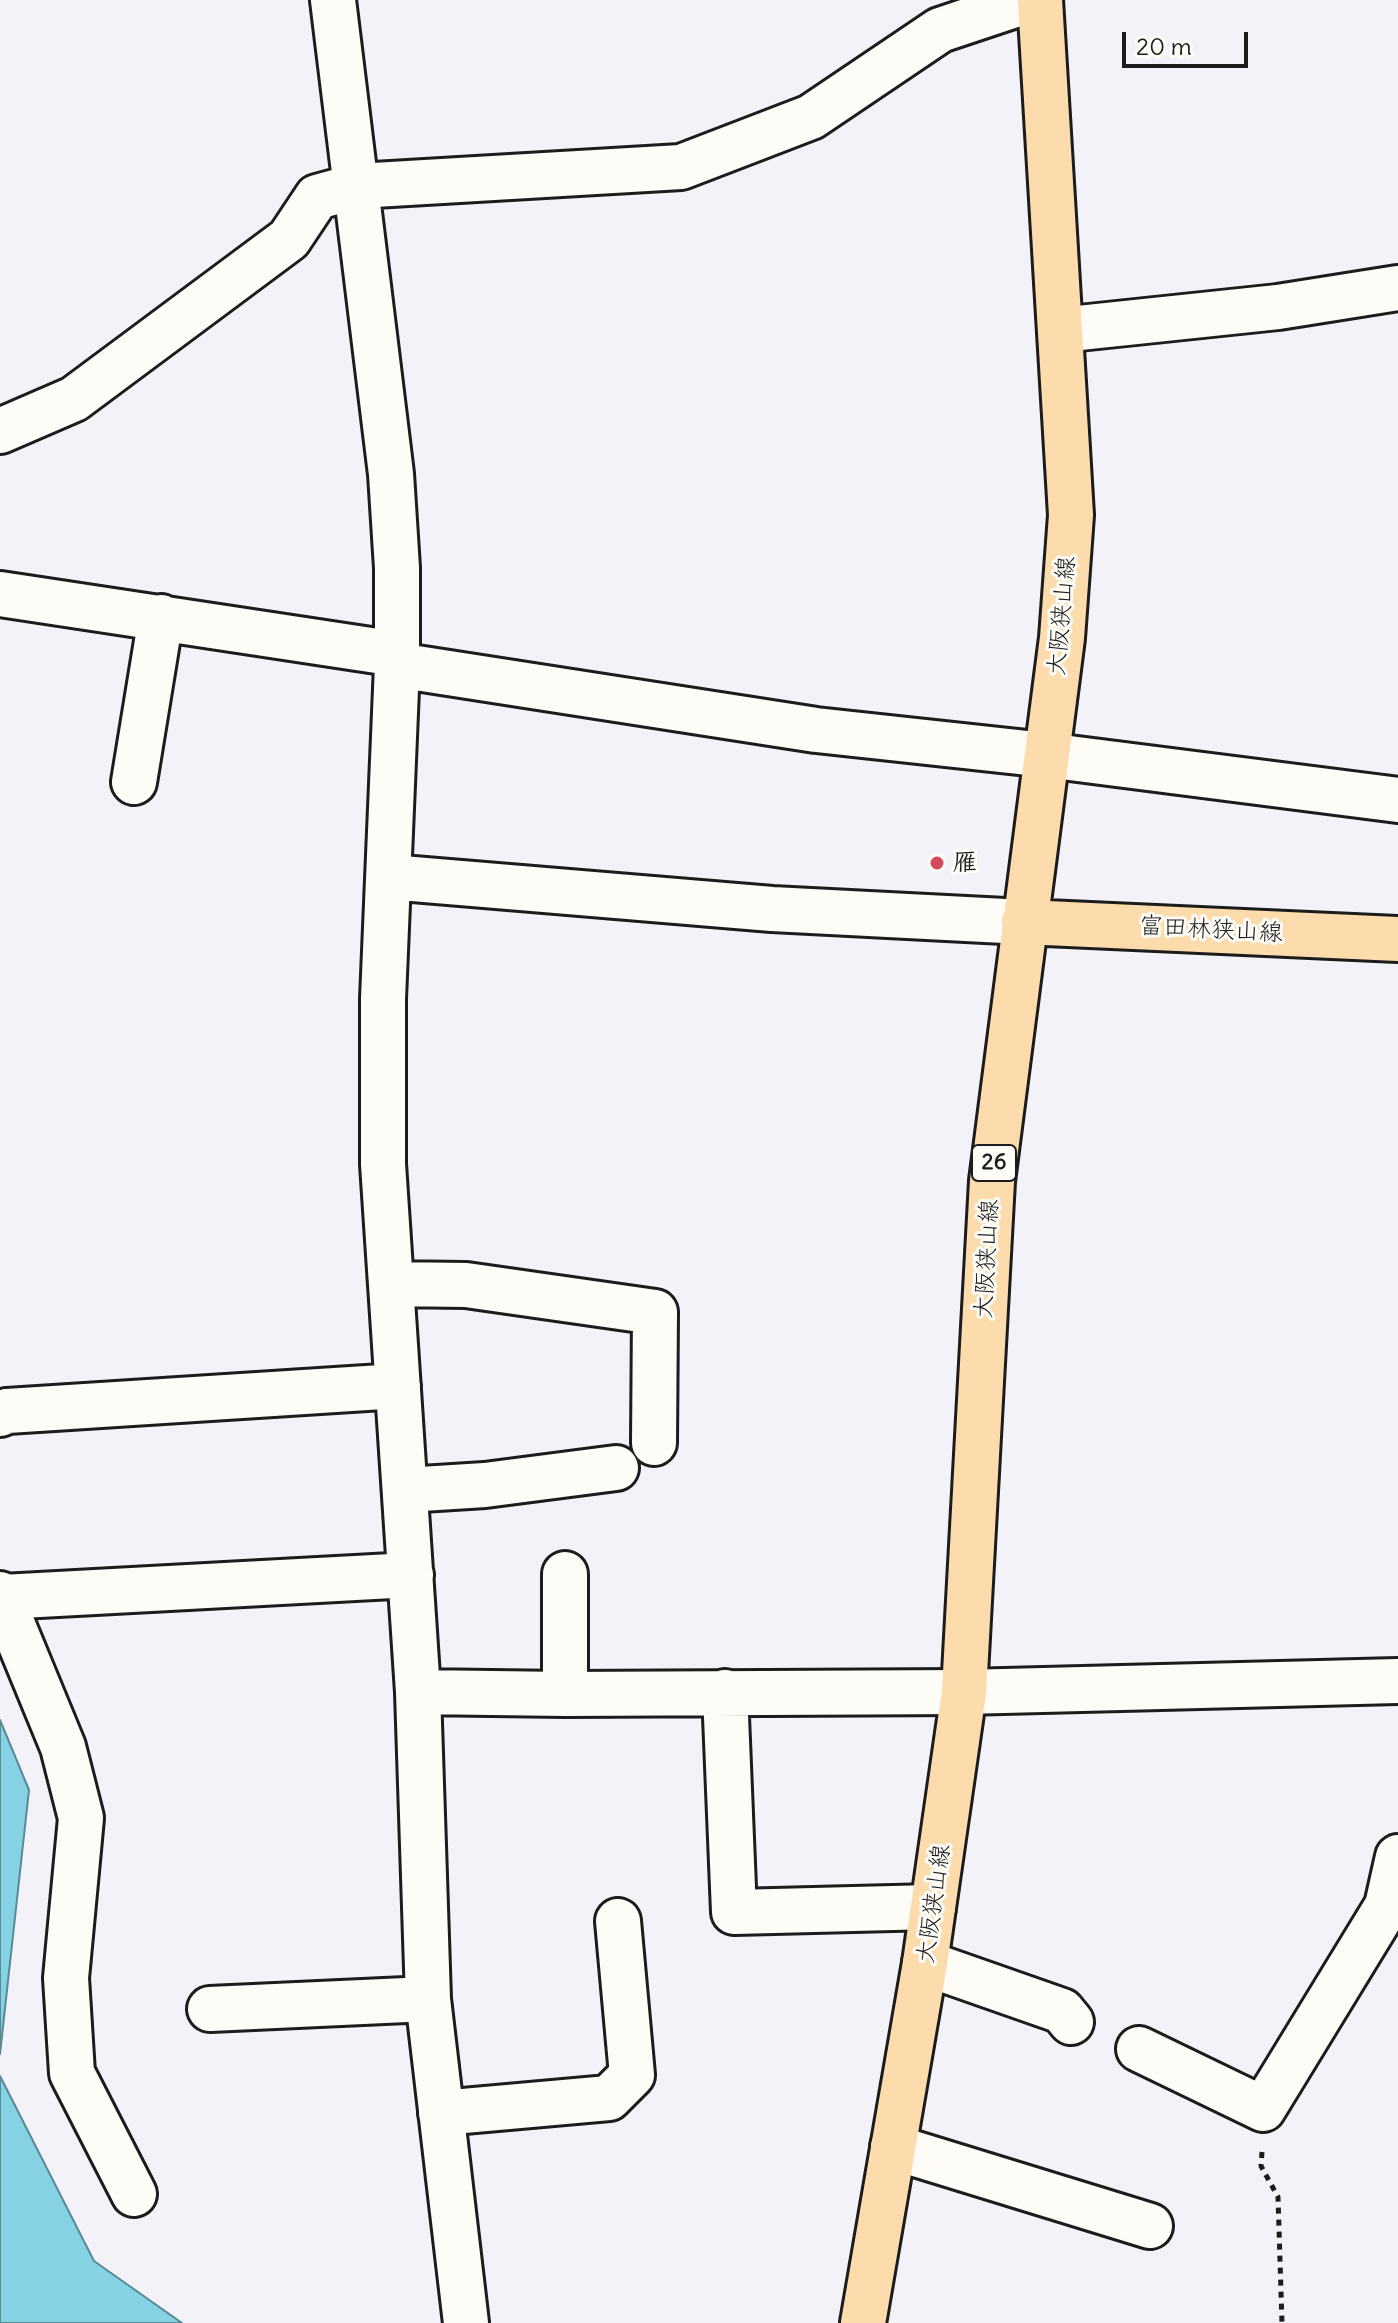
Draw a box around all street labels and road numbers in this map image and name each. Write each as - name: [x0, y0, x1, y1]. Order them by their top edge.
- street label: 大阪狭山線: [1042, 555, 1082, 677]
- street label: 富田林狭山線: [1138, 912, 1284, 948]
- road number: 26: [972, 1145, 1016, 1181]
- street label: 大阪狭山線: [969, 1198, 1005, 1320]
- street label: 大阪狭山線: [911, 1843, 957, 1965]

